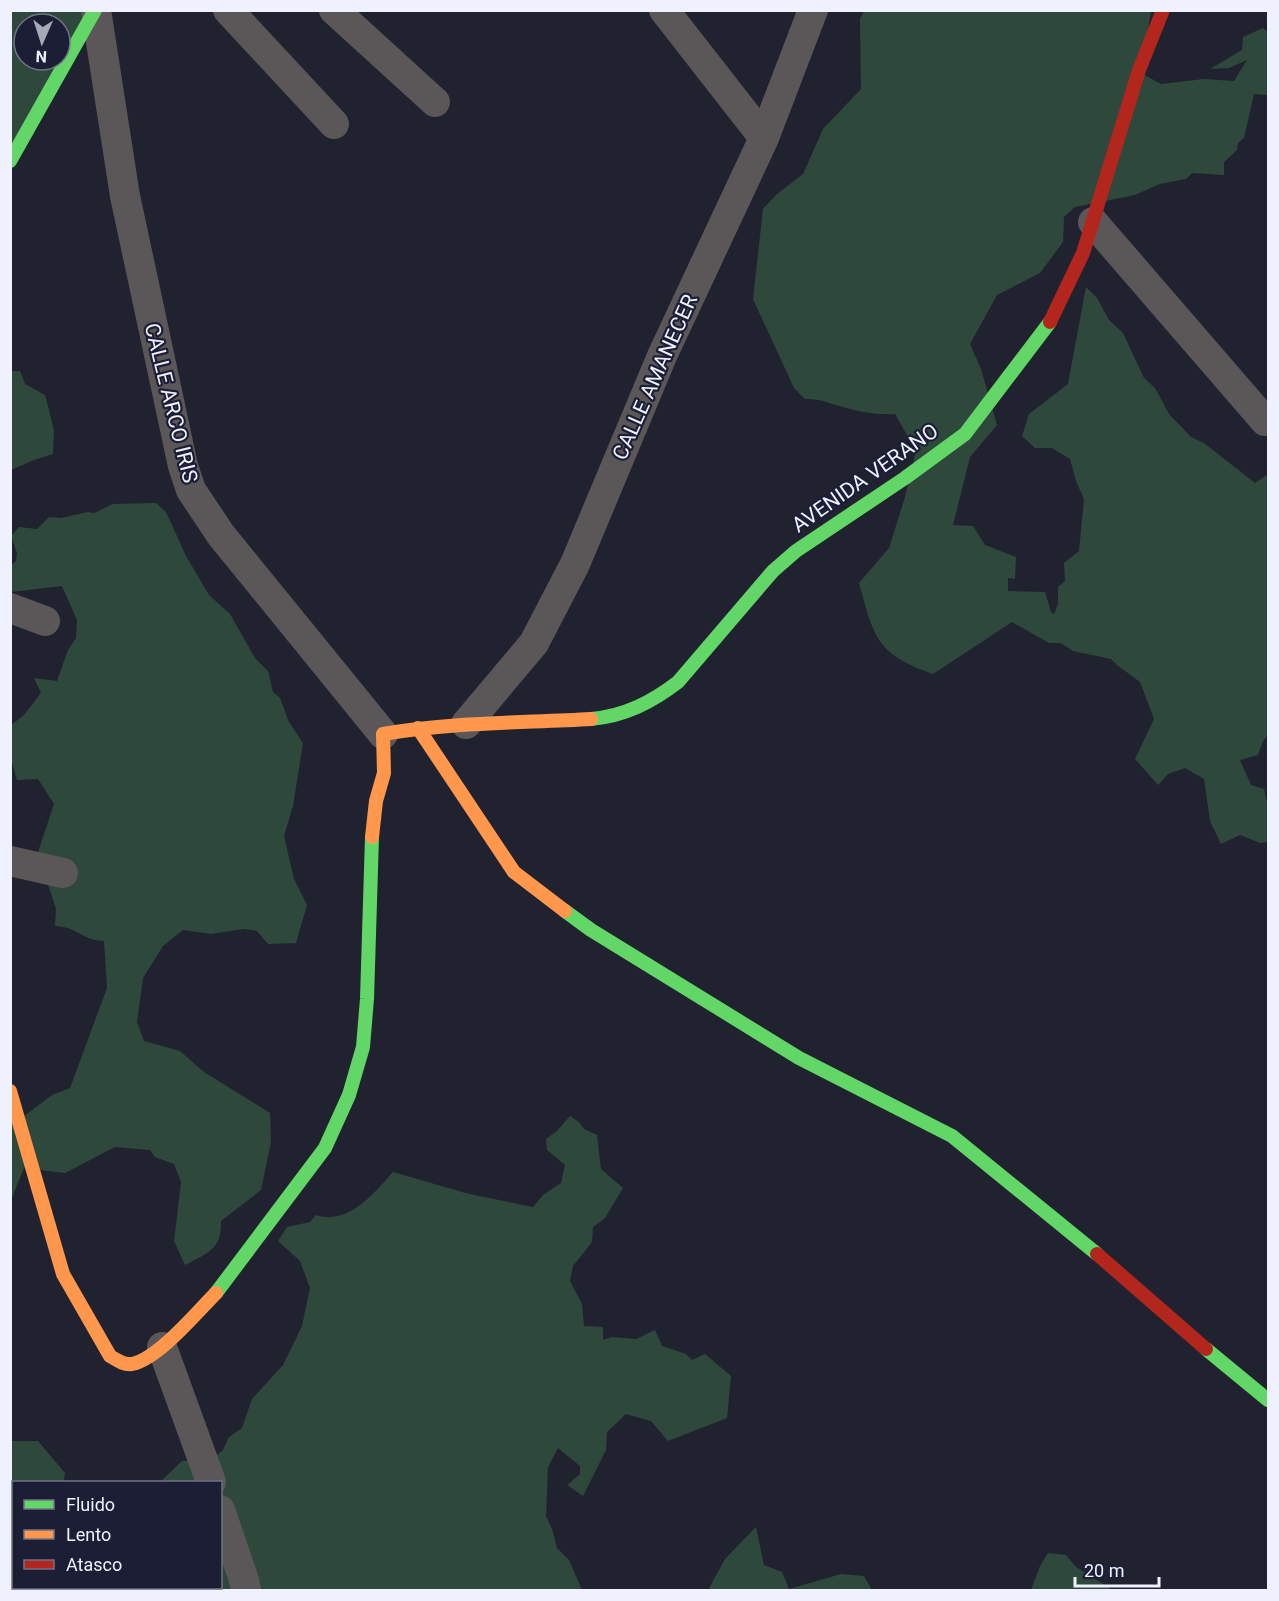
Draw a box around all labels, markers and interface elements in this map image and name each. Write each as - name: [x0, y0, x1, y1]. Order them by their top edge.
- north arrow: [12, 12, 72, 72]
- text: N: [35, 47, 47, 66]
- street label: CALLE AMANECER: [608, 291, 702, 463]
- street label: CALLE ARCO IRIS: [140, 321, 202, 485]
- street label: AVENIDA VERANO: [787, 419, 943, 537]
- legend: [12, 1481, 222, 1589]
- text: Fluido: [66, 1494, 115, 1515]
- text: Lento: [66, 1524, 111, 1545]
- scale bar: [1075, 1550, 1159, 1588]
- text: Atasco: [66, 1554, 122, 1575]
- text: 20 m: [1084, 1560, 1124, 1581]

